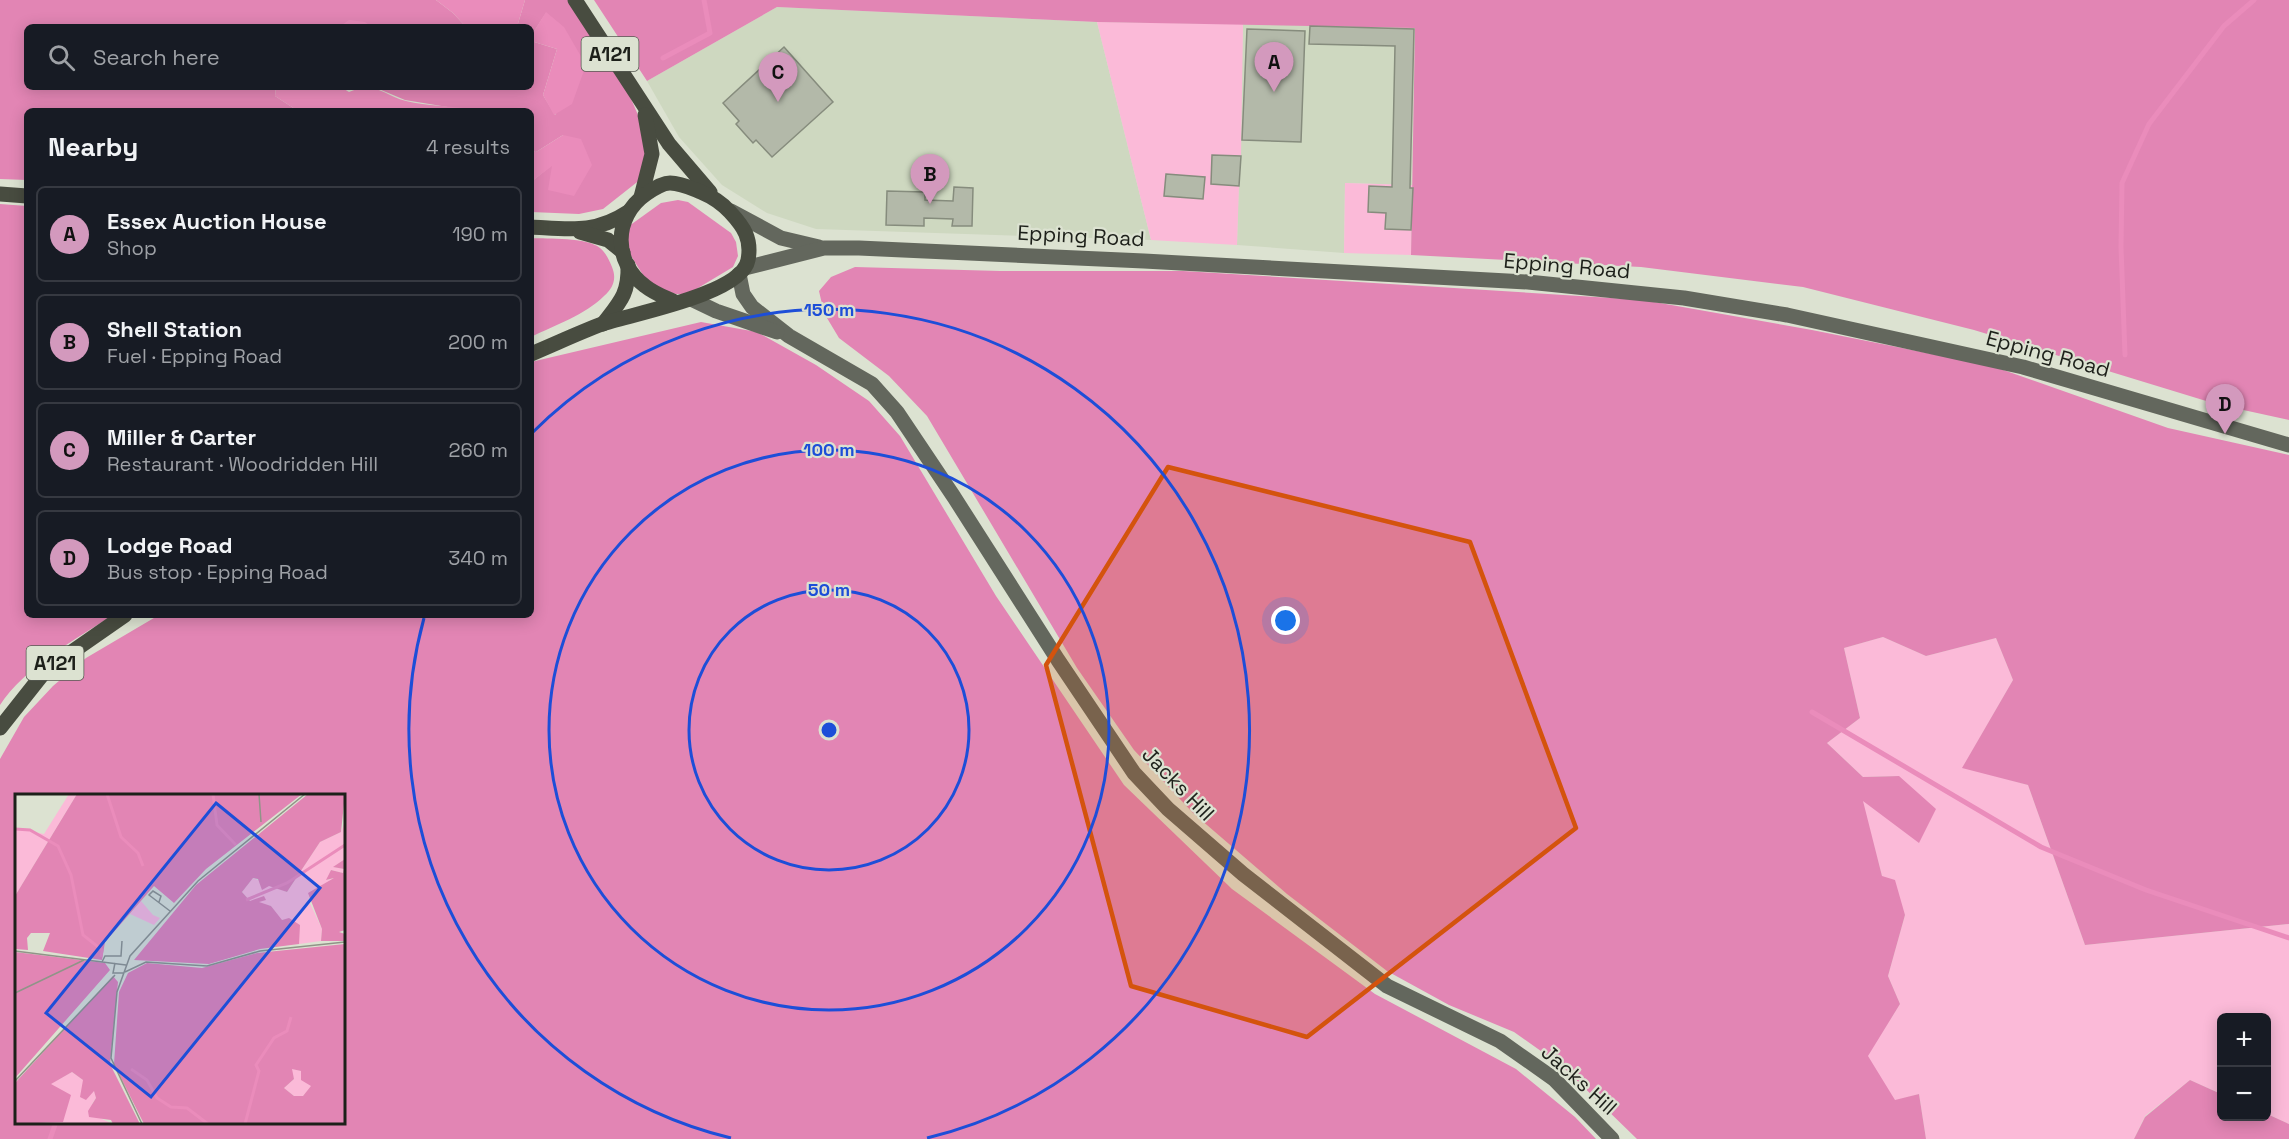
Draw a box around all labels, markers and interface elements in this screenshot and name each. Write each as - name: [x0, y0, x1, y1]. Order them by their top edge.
- search box: [24, 24, 534, 90]
- road number: A121: [582, 37, 638, 71]
- icon: search: [45, 41, 78, 74]
- pin: A: [1254, 42, 1294, 92]
- text: Search here: [93, 43, 220, 71]
- pin: C: [758, 52, 798, 102]
- text: Nearby: [48, 130, 138, 164]
- text: 4 results: [426, 134, 510, 160]
- pin: B: [910, 154, 950, 204]
- text: Essex Auction House: [107, 207, 327, 235]
- street label: Epping Road: [1017, 219, 1145, 252]
- text: A: [63, 221, 76, 247]
- text: 190 m: [452, 221, 508, 247]
- text: Shop: [107, 235, 157, 261]
- street label: Epping Road: [1502, 247, 1632, 284]
- text: 150 m: [804, 298, 854, 321]
- text: Shell Station: [107, 315, 242, 343]
- street label: Epping Road: [1983, 324, 2113, 383]
- text: B: [63, 329, 76, 355]
- text: 200 m: [448, 329, 508, 355]
- text: Fuel · Epping Road: [107, 343, 282, 369]
- pin: D: [2206, 384, 2244, 434]
- text: Miller & Carter: [107, 423, 256, 451]
- text: C: [63, 437, 76, 463]
- text: 260 m: [449, 437, 508, 463]
- text: 100 m: [803, 438, 855, 461]
- text: Restaurant · Woodridden Hill: [107, 451, 378, 477]
- text: Lodge Road: [107, 531, 233, 559]
- text: D: [63, 545, 76, 571]
- text: 340 m: [448, 545, 508, 571]
- text: Bus stop · Epping Road: [107, 559, 328, 585]
- text: 50 m: [808, 578, 850, 601]
- your location: [1271, 606, 1300, 635]
- road number: A121: [26, 646, 84, 680]
- centre of rings: [819, 720, 839, 740]
- street label: Jacks Hill: [1136, 741, 1220, 826]
- inset map: [15, 794, 345, 1124]
- map controls: [2217, 1013, 2271, 1121]
- button: +: [2217, 1013, 2271, 1067]
- street label: Jacks Hill: [1536, 1038, 1623, 1121]
- button: −: [2217, 1067, 2271, 1121]

